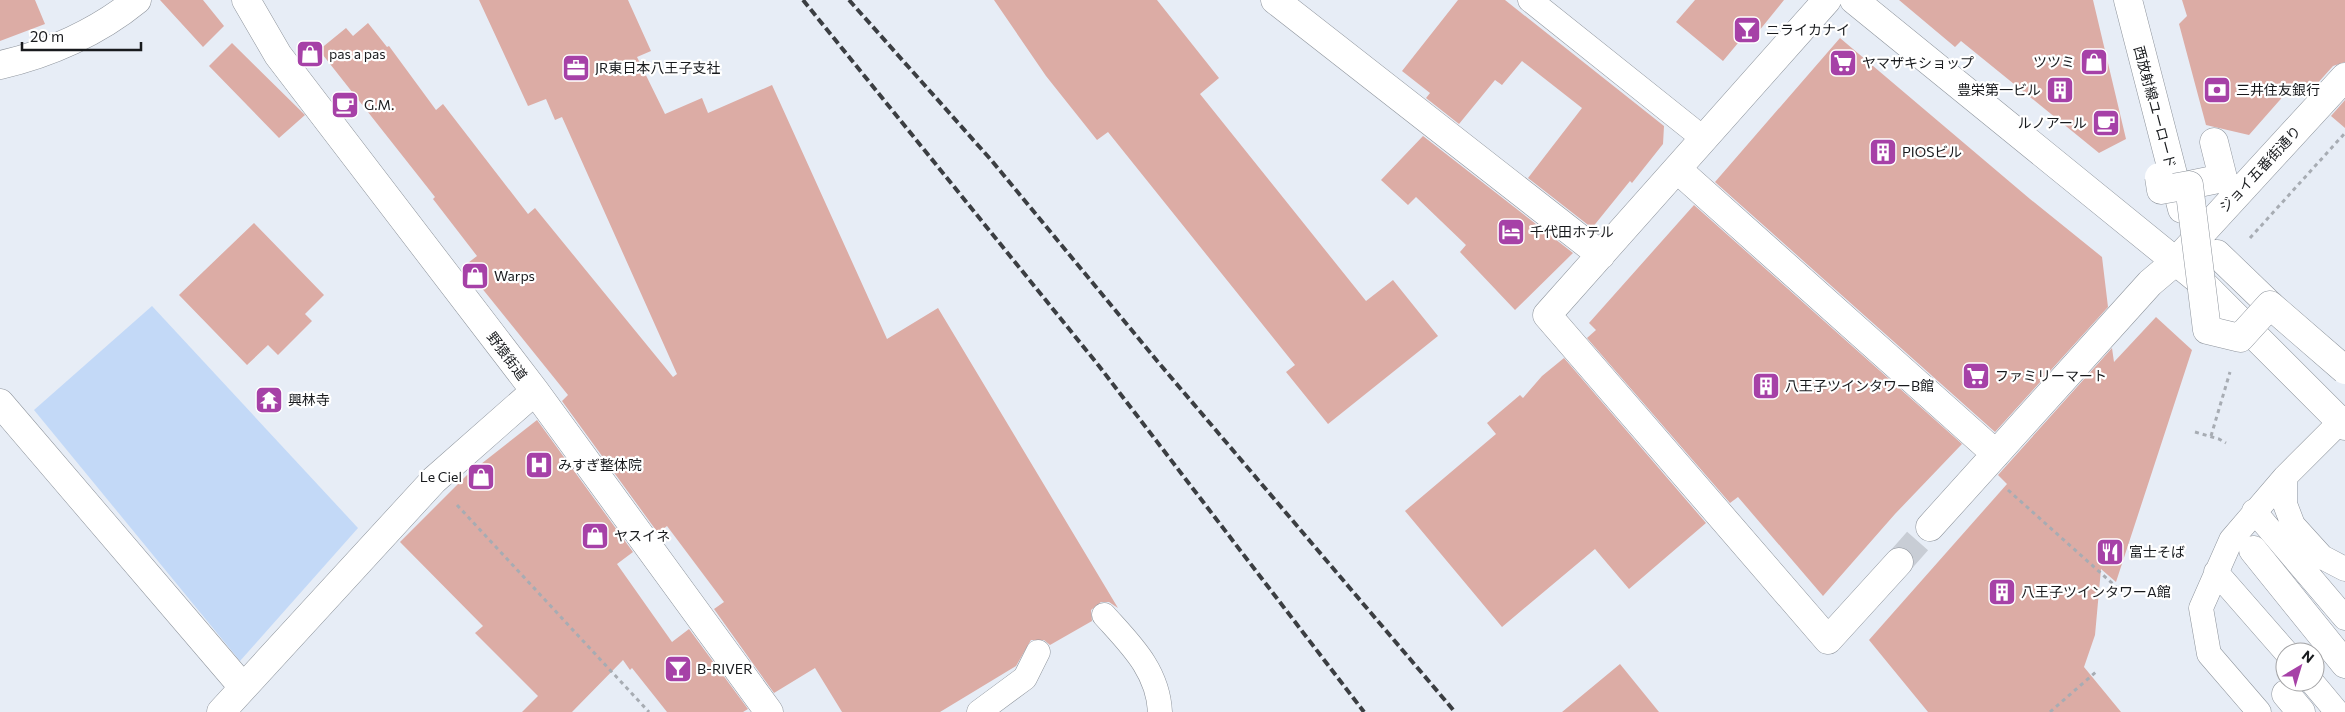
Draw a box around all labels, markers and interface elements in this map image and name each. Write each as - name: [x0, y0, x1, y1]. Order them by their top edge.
- bar icon: ニライカナイ: [1732, 15, 1762, 45]
- scale bar: [22, 20, 141, 52]
- place label: ニライカナイ: [1766, 21, 1850, 38]
- text: 20 m: [30, 27, 64, 45]
- shop icon: pas a pas: [295, 39, 325, 69]
- street label: 西放射線ユーロード: [2131, 44, 2180, 170]
- place label: pas a pas: [329, 45, 386, 62]
- shop icon: ツツミ: [2079, 47, 2109, 77]
- supermarket icon: ヤマザキショップ: [1828, 48, 1858, 78]
- office icon: JR東日本八王子支社: [561, 53, 591, 83]
- place label: ツツミ: [2033, 53, 2075, 70]
- place label: ヤマザキショップ: [1862, 54, 1974, 71]
- place label: JR東日本八王子支社: [595, 59, 720, 76]
- building icon: 豊栄第一ビル: [2045, 75, 2075, 105]
- bank icon: 三井住友銀行: [2202, 75, 2232, 105]
- place label: 豊栄第一ビル: [1957, 81, 2041, 98]
- place label: 三井住友銀行: [2236, 81, 2320, 98]
- cafe icon: G.M.: [330, 90, 360, 120]
- place label: G.M.: [364, 96, 394, 113]
- cafe icon: ルノアール: [2091, 108, 2121, 138]
- place label: ルノアール: [2018, 114, 2087, 131]
- street label: ジョイ五番街通り: [2215, 122, 2304, 215]
- building icon: PIOSビル: [1868, 137, 1898, 167]
- place label: PIOSビル: [1902, 143, 1962, 160]
- hotel icon: 千代田ホテル: [1496, 217, 1526, 247]
- place label: 千代田ホテル: [1530, 223, 1614, 240]
- shop icon: Warps: [460, 261, 490, 291]
- place label: Warps: [494, 267, 535, 284]
- street label: 野猿街道: [484, 328, 531, 383]
- supermarket icon: ファミリーマート: [1961, 361, 1991, 391]
- place label: ファミリーマート: [1995, 367, 2107, 384]
- building icon: 八王子ツインタワーB館: [1751, 371, 1781, 401]
- place label: 八王子ツインタワーB館: [1785, 377, 1934, 394]
- temple icon: 興林寺: [254, 385, 284, 415]
- place label: 興林寺: [288, 391, 330, 408]
- hospital icon: みすぎ整体院: [524, 450, 554, 480]
- place label: みすぎ整体院: [558, 456, 642, 473]
- shop icon: Le Ciel: [466, 462, 496, 492]
- place label: Le Ciel: [420, 468, 462, 485]
- shop icon: ヤスイネ: [580, 521, 610, 551]
- place label: ヤスイネ: [614, 527, 670, 544]
- restaurant icon: 富士そば: [2095, 537, 2125, 567]
- place label: 富士そば: [2129, 543, 2185, 560]
- building icon: 八王子ツインタワーA館: [1987, 577, 2017, 607]
- place label: 八王子ツインタワーA館: [2021, 583, 2171, 600]
- north arrow: [2275, 642, 2325, 692]
- text: N: [2299, 646, 2318, 666]
- bar icon: B-RIVER: [663, 654, 693, 684]
- place label: B-RIVER: [697, 660, 753, 677]

